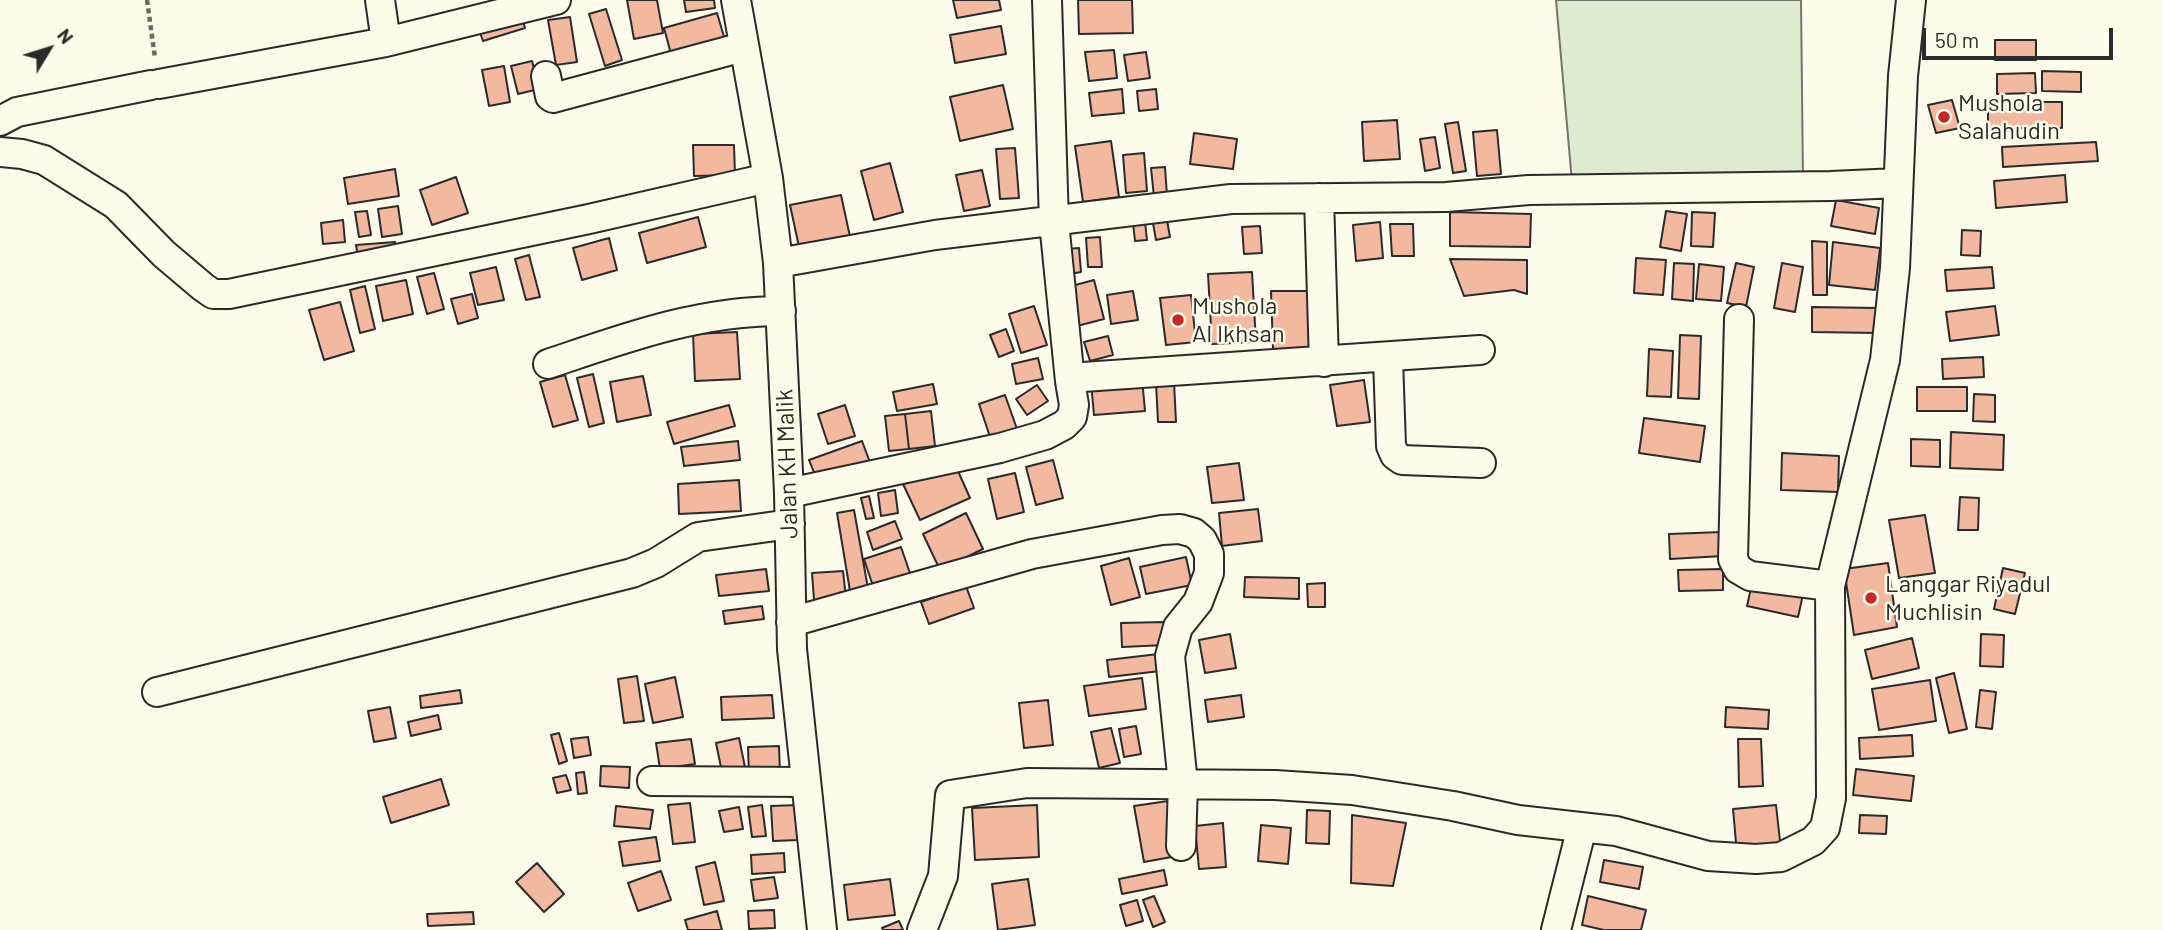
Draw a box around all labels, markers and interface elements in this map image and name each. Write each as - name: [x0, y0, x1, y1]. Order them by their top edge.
- north arrow: [14, 14, 84, 84]
- scale bar: [1925, 14, 2116, 58]
- text: N: [53, 24, 79, 48]
- text: 50 m: [1935, 27, 1979, 52]
- place label: Mushola Salahudin: [1958, 89, 2060, 145]
- marker: Mushola Salahudin: [1936, 109, 1952, 125]
- place label: Mushola Al Ikhsan: [1192, 292, 1285, 348]
- marker: Mushola Al Ikhsan: [1170, 312, 1186, 328]
- street label: Jalan KH Malik: [770, 389, 804, 539]
- place label: Langgar Riyadul Muchlisin: [1885, 570, 2051, 626]
- marker: Langgar Riyadul Muchlisin: [1863, 590, 1879, 606]

